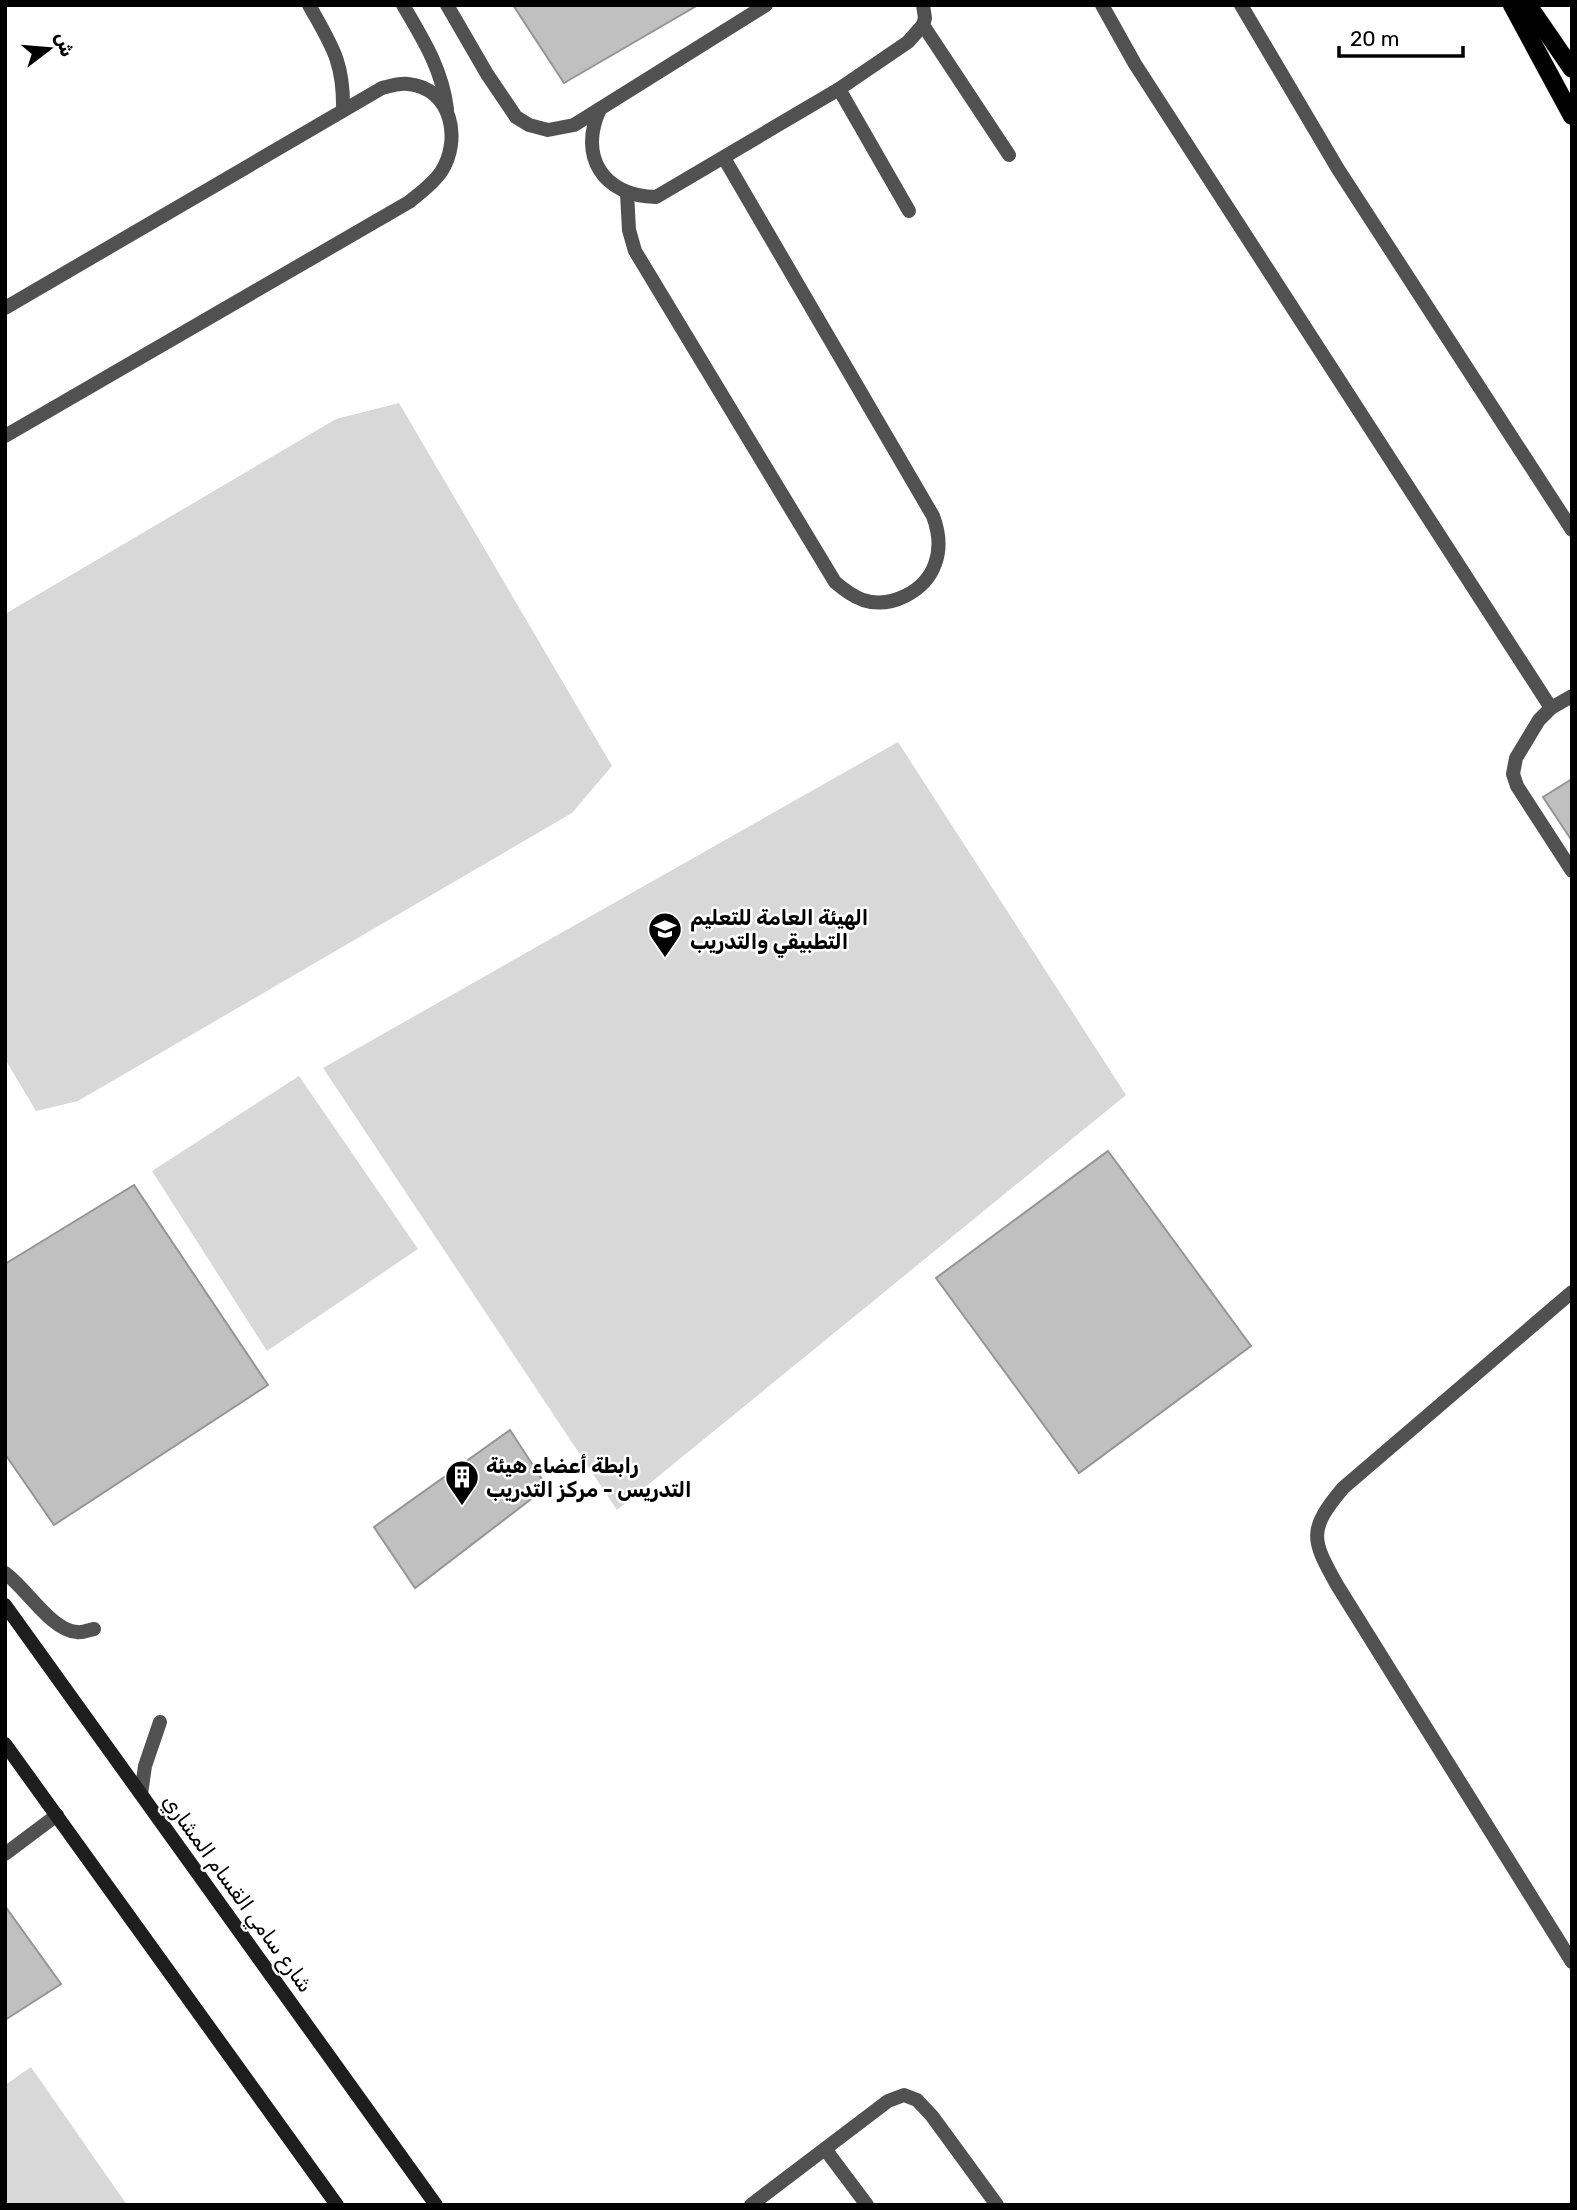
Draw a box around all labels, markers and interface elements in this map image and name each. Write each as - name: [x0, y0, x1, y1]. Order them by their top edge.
- north arrow: [14, 14, 84, 84]
- scale bar: [1339, 14, 1463, 58]
- text: 20 m: [1350, 26, 1399, 51]
- text: ش: [50, 30, 79, 59]
- place label: الهيئة العامة للتعليم التطبيقي والتدريب: [690, 905, 868, 958]
- school or university icon: الهيئة العامة للتعليم التطبيقي والتدريب: [646, 910, 684, 959]
- place label: رابطة أعضاء هيئة التدريس - مركز التدريب: [486, 1453, 692, 1503]
- building icon: رابطة أعضاء هيئة التدريس - مركز التدريب: [443, 1458, 481, 1507]
- street label: شارع سامي القسام المشاري: [154, 1789, 318, 1999]

